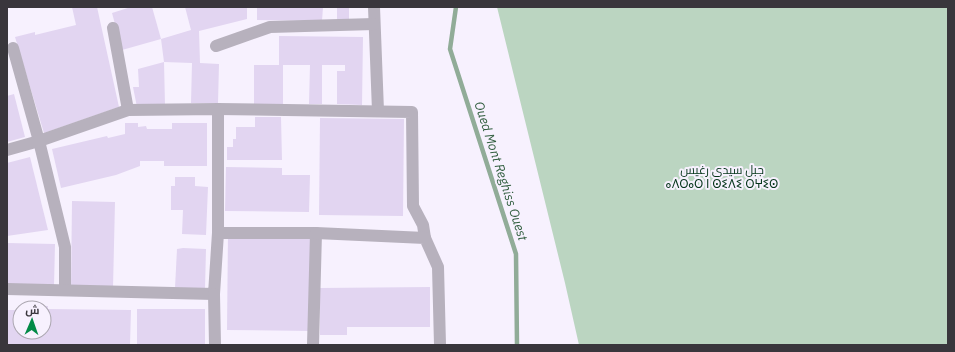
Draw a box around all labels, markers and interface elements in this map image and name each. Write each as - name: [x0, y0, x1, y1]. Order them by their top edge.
- water label: Oued Mont Reghiss Ouest: [470, 99, 532, 243]
- park label: جبل سيدي رغيس ⴰⴷⵔⴰⵔ ⵏ ⵙⵉⴷⵉ ⵔⵖⵉⵙ: [666, 162, 778, 191]
- north arrow: [12, 300, 52, 340]
- text: ش: [25, 303, 40, 317]

